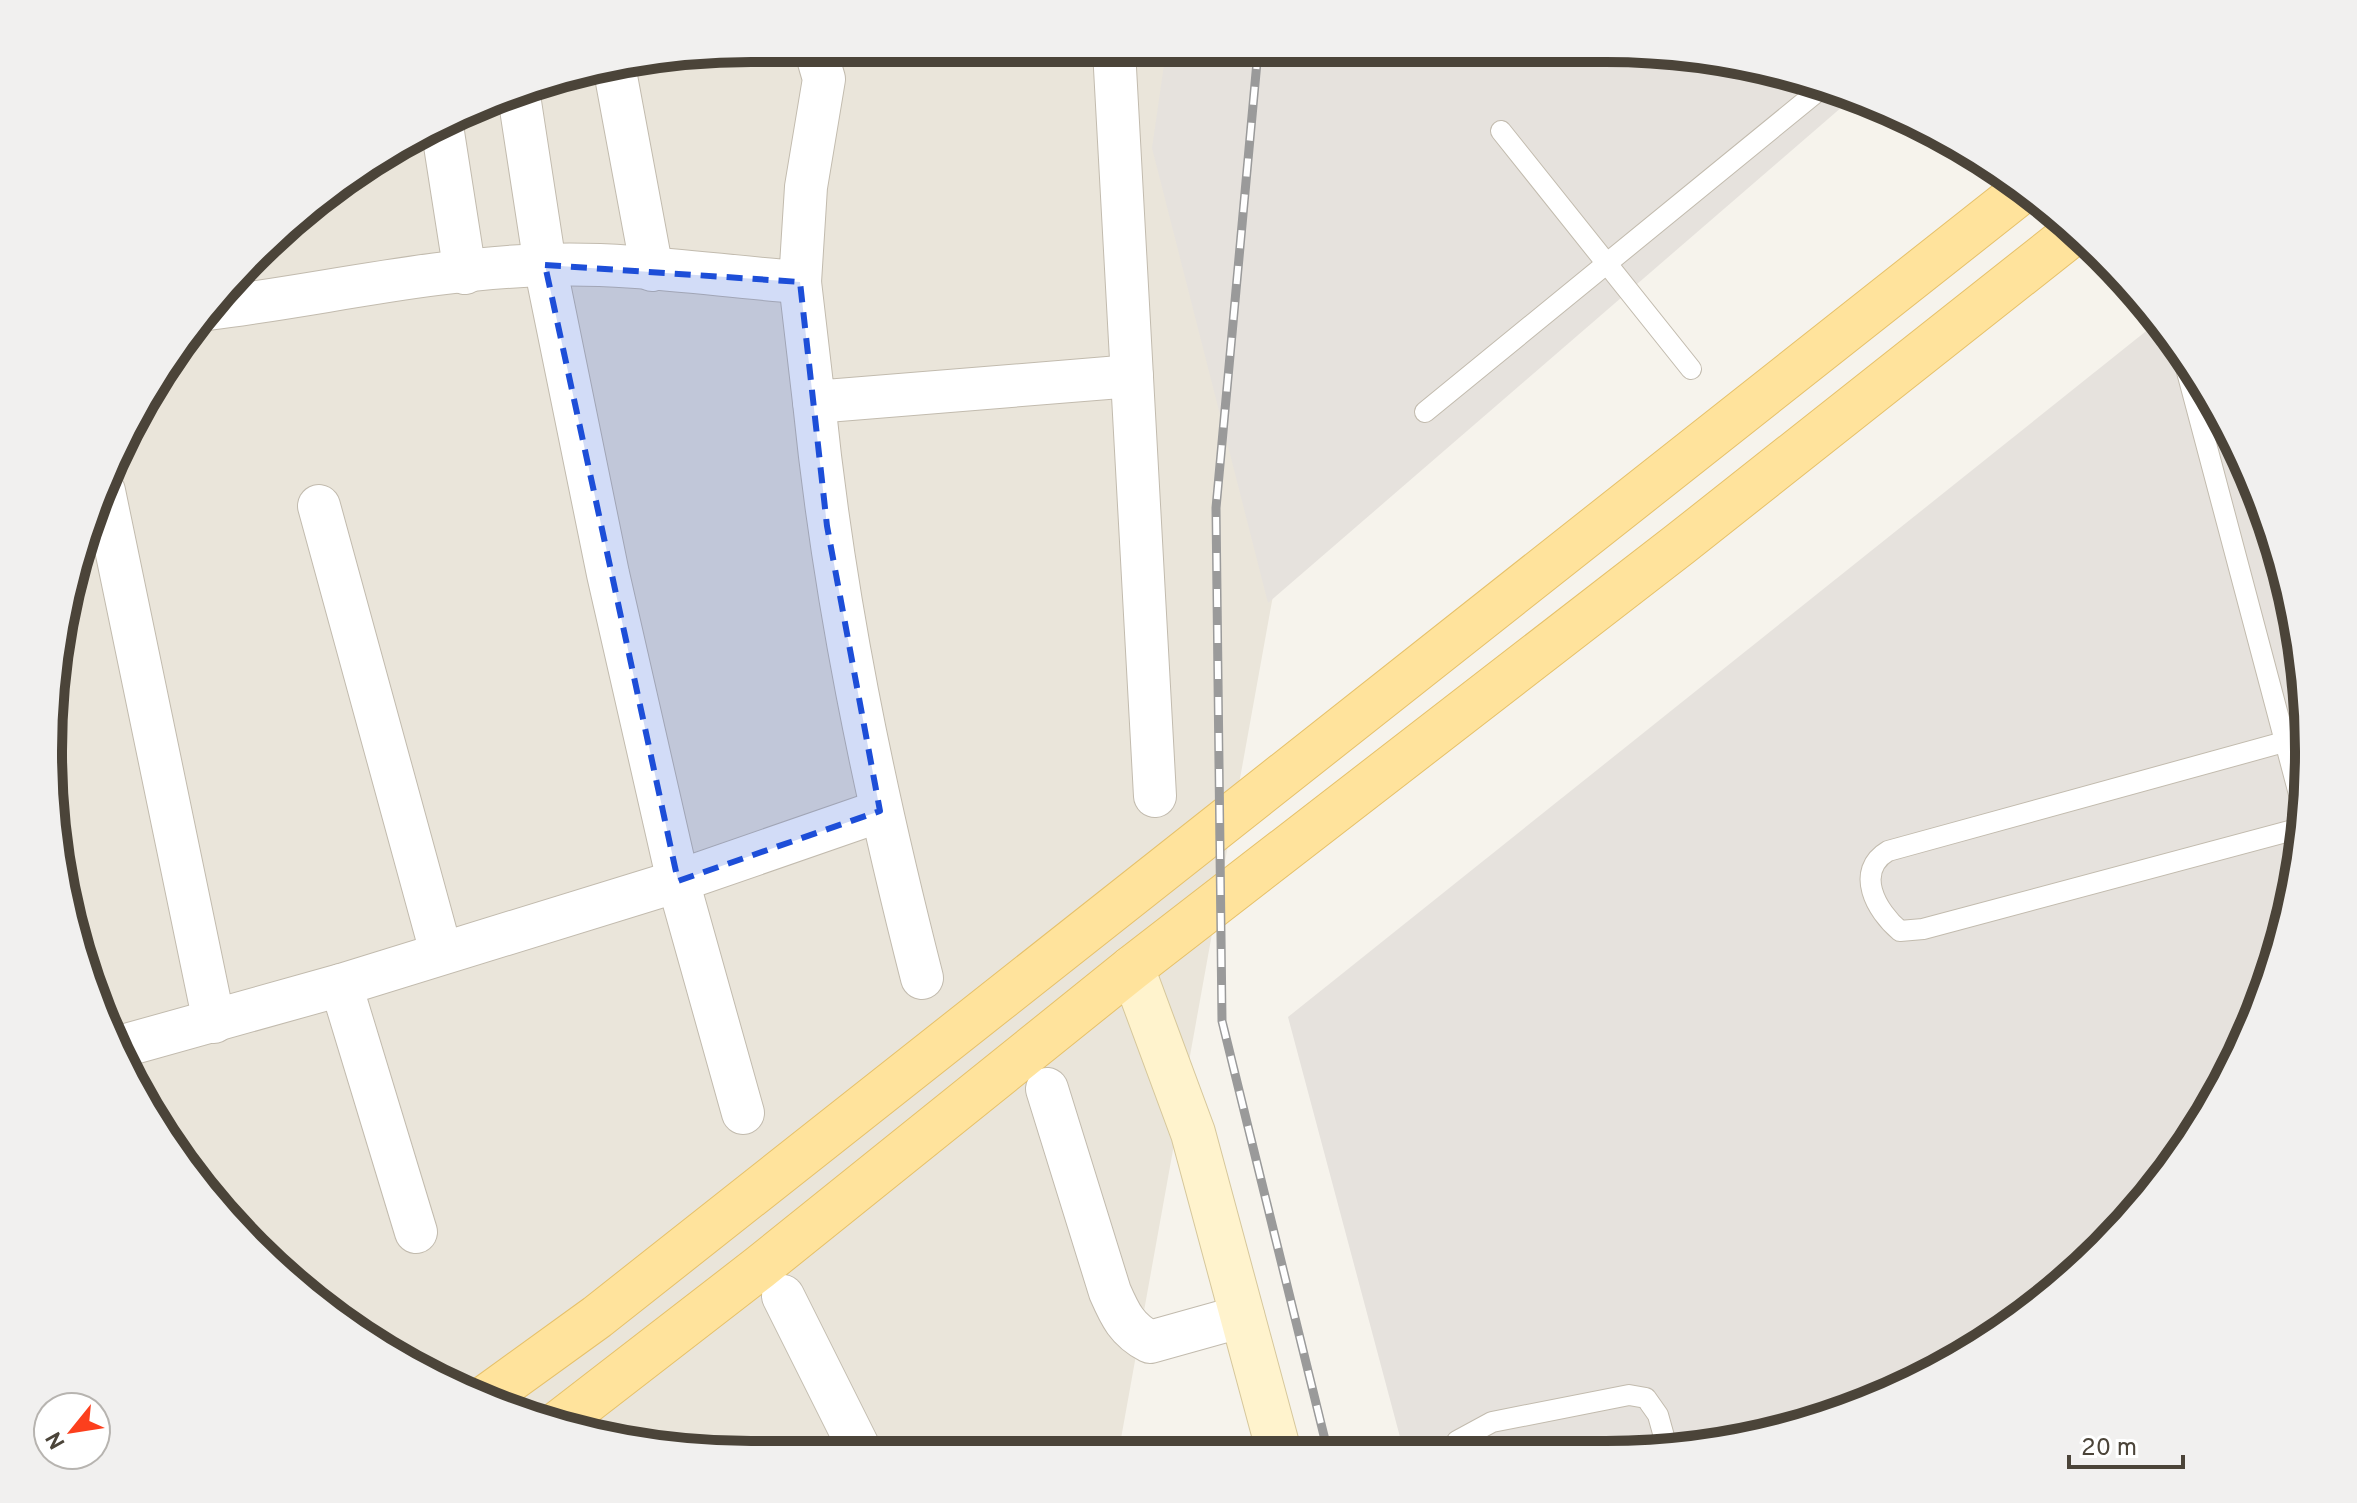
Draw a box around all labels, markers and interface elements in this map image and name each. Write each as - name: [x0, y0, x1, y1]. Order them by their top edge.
- north arrow: [32, 1391, 112, 1471]
- scale bar: [2069, 1419, 2183, 1469]
- text: N: [41, 1426, 72, 1453]
- text: 20 m: [2081, 1434, 2137, 1464]

